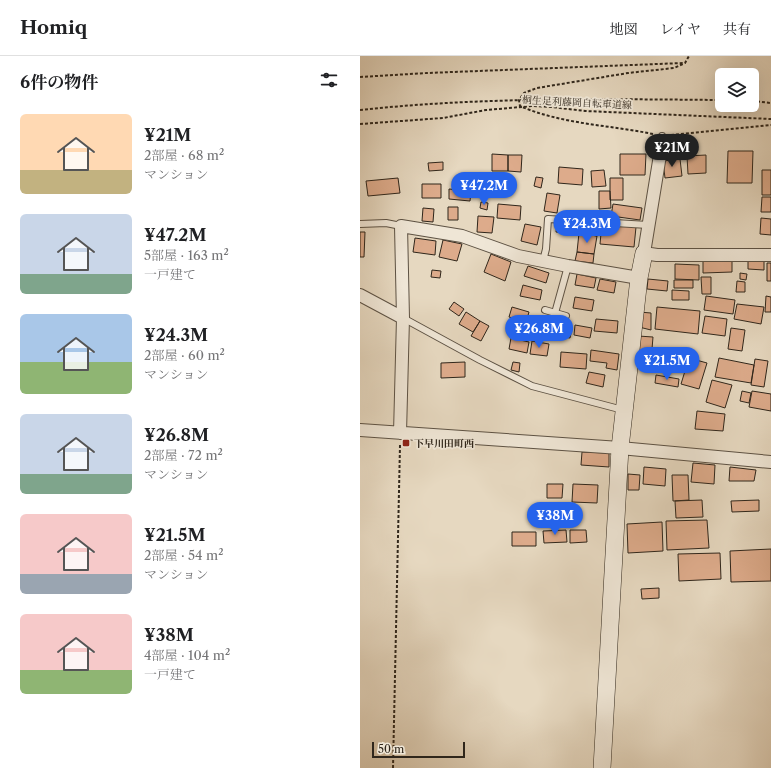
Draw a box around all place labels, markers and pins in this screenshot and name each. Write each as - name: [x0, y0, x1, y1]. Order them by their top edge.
- pin: ¥21M: [648, 134, 696, 168]
- pin: ¥47.2M: [451, 172, 517, 206]
- pin: ¥24.3M: [554, 210, 620, 244]
- pin: ¥26.8M: [506, 315, 572, 349]
- pin: ¥21.5M: [634, 347, 700, 381]
- place label: 下早川田町西: [414, 437, 474, 450]
- marker: 下早川田町西: [401, 438, 411, 448]
- pin: ¥38M: [531, 502, 579, 536]

